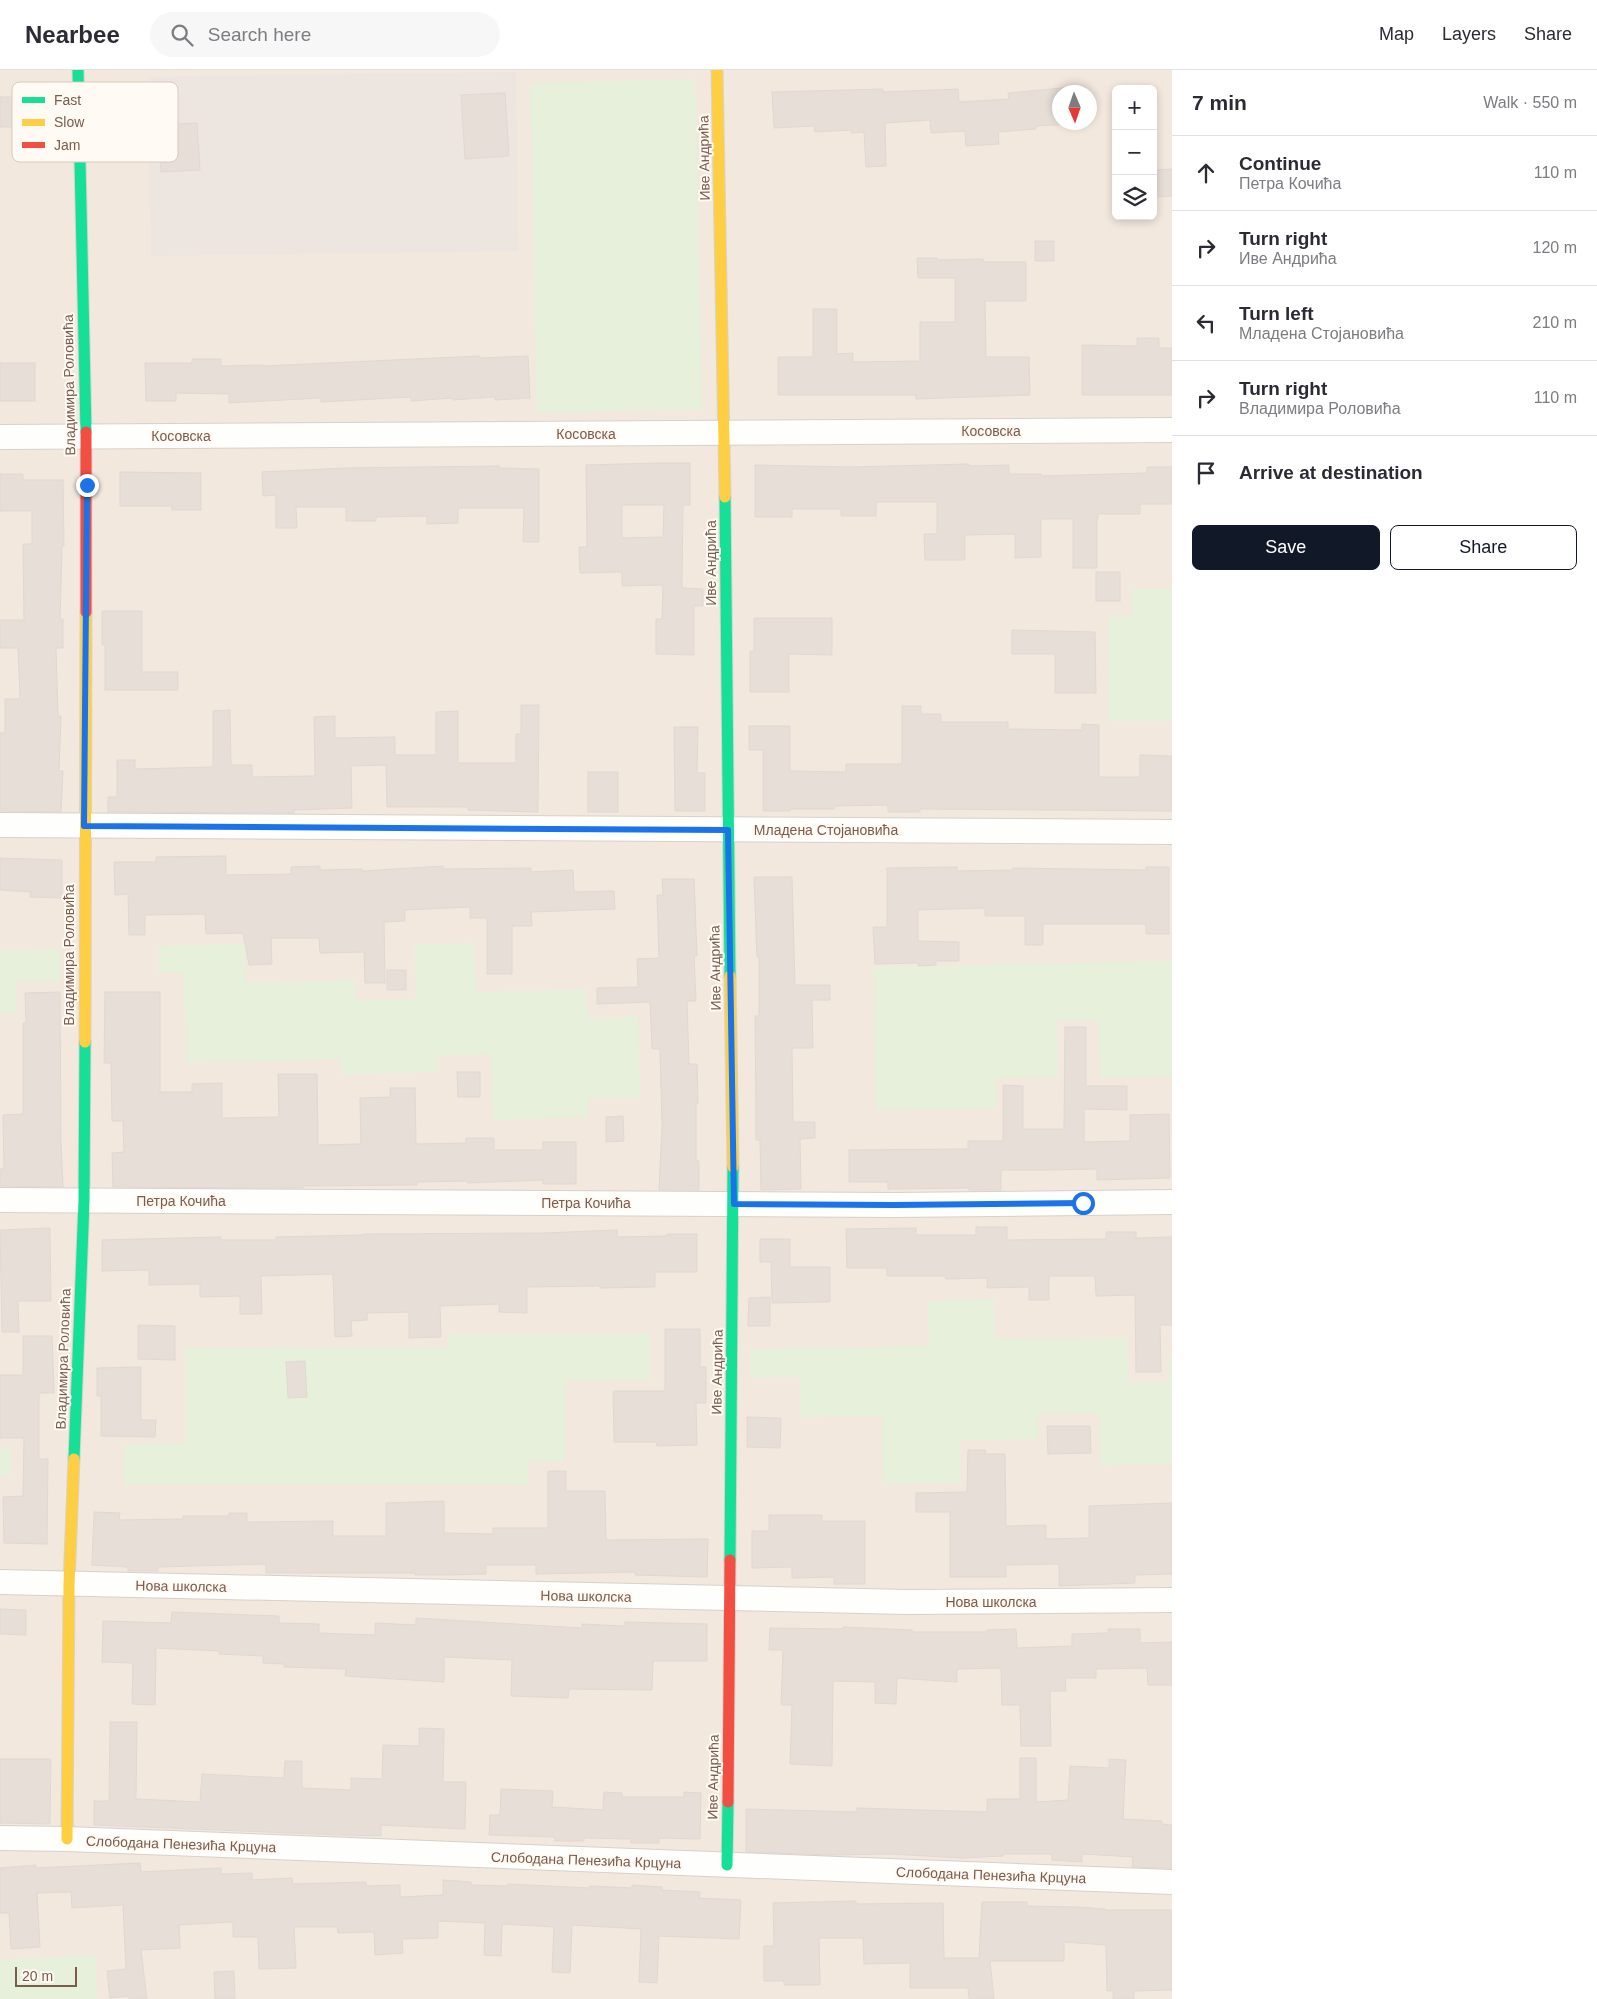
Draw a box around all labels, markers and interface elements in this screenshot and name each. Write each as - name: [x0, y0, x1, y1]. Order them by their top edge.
- search box: [150, 12, 500, 57]
- text: Nearbee: [25, 21, 120, 48]
- icon: search: [168, 21, 196, 49]
- text: Search here: [208, 24, 311, 45]
- text: Map: [1379, 24, 1414, 44]
- text: Layers: [1442, 24, 1496, 44]
- text: Share: [1524, 24, 1572, 44]
- legend: [12, 82, 178, 162]
- north arrow: [1052, 85, 1097, 130]
- map controls: [1112, 85, 1157, 220]
- button: +: [1112, 85, 1157, 130]
- text: 7 min: [1192, 91, 1247, 114]
- text: Fast: [54, 92, 81, 108]
- text: Walk · 550 m: [1483, 94, 1577, 111]
- text: Slow: [54, 114, 85, 130]
- street label: Иве Андрића: [695, 115, 713, 201]
- button: −: [1112, 130, 1157, 175]
- text: Jam: [54, 137, 80, 153]
- text: Continue: [1239, 153, 1321, 174]
- icon: ahead: [1192, 159, 1220, 187]
- text: 110 m: [1534, 164, 1577, 181]
- button: layers: [1112, 175, 1157, 220]
- text: Петра Кочића: [1239, 175, 1341, 192]
- text: Turn right: [1239, 228, 1327, 249]
- icon: right: [1192, 234, 1220, 262]
- text: 120 m: [1533, 239, 1577, 256]
- text: Иве Андрића: [1239, 250, 1337, 267]
- text: Turn left: [1239, 303, 1314, 324]
- icon: left: [1192, 309, 1220, 337]
- street label: Владимира Роловића: [60, 314, 78, 456]
- text: 210 m: [1533, 314, 1577, 331]
- text: Младена Стојановића: [1239, 325, 1404, 342]
- text: Turn right: [1239, 378, 1327, 399]
- icon: right: [1192, 384, 1220, 412]
- text: 110 m: [1534, 389, 1577, 406]
- text: Владимира Роловића: [1239, 400, 1401, 417]
- street label: Косовска: [961, 423, 1021, 439]
- street label: Косовска: [556, 426, 616, 442]
- street label: Косовска: [151, 428, 211, 444]
- icon: arrive: [1192, 459, 1220, 487]
- text: Arrive at destination: [1239, 462, 1423, 483]
- route end: [76, 474, 99, 497]
- street label: Иве Андрића: [703, 520, 719, 606]
- button: Save: [1192, 525, 1380, 570]
- button: Share: [1390, 525, 1577, 570]
- street label: Младена Стојановића: [754, 822, 898, 838]
- street label: Владимира Роловића: [61, 884, 77, 1026]
- street label: Иве Андрића: [706, 925, 724, 1011]
- route start: [1072, 1192, 1095, 1215]
- street label: Петра Кочића: [136, 1193, 226, 1209]
- street label: Петра Кочића: [541, 1195, 631, 1211]
- street label: Владимира Роловића: [53, 1288, 73, 1430]
- street label: Иве Андрића: [708, 1329, 726, 1415]
- street label: Нова школска: [135, 1577, 227, 1595]
- street label: Нова школска: [540, 1587, 632, 1605]
- street label: Нова школска: [945, 1594, 1037, 1610]
- street label: Иве Андрића: [704, 1734, 722, 1820]
- street label: Слободана Пенезића Крцуна: [86, 1833, 277, 1855]
- street label: Слободана Пенезића Крцуна: [491, 1849, 682, 1871]
- street label: Слободана Пенезића Крцуна: [896, 1864, 1087, 1886]
- scale bar: [15, 1964, 78, 1987]
- text: 20 m: [22, 1968, 53, 1984]

